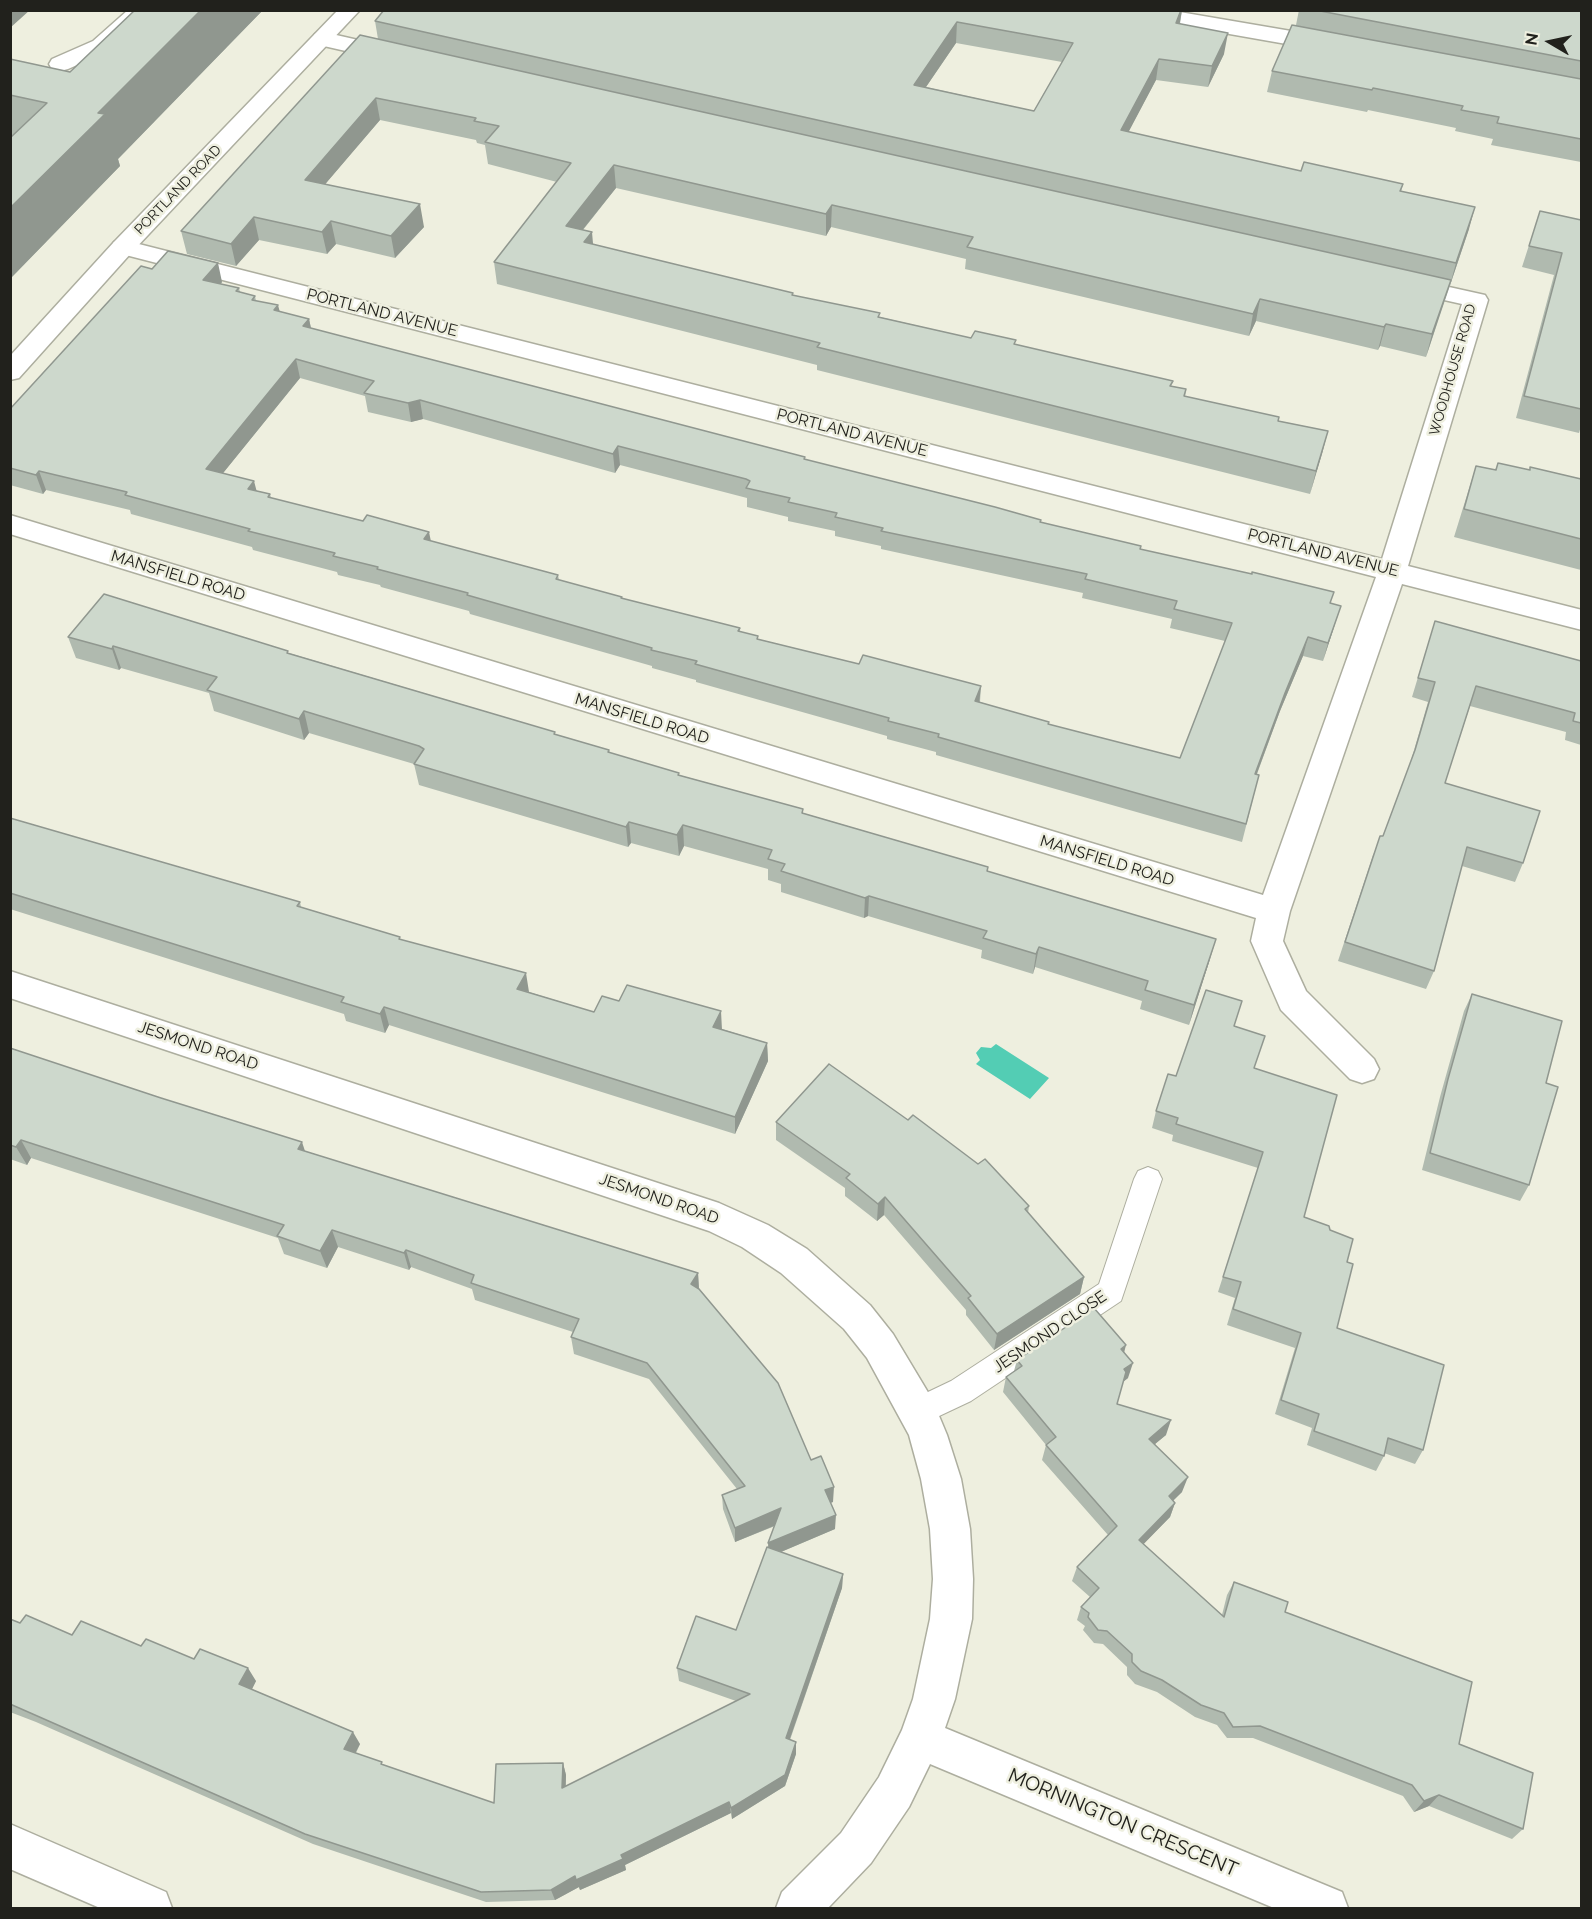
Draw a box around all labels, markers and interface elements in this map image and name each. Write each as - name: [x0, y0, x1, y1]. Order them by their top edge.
- north arrow: [1520, 12, 1580, 72]
- text: N: [1521, 32, 1542, 47]
- street label: PORTLAND ROAD: [131, 142, 225, 238]
- street label: PORTLAND AVENUE: [305, 285, 459, 341]
- street label: WOODHOUSE ROAD: [1426, 302, 1480, 438]
- street label: PORTLAND AVENUE: [775, 405, 929, 461]
- street label: PORTLAND AVENUE: [1246, 525, 1400, 581]
- street label: MANSFIELD ROAD: [109, 546, 247, 606]
- street label: MANSFIELD ROAD: [573, 689, 711, 749]
- street label: MANSFIELD ROAD: [1038, 831, 1176, 891]
- street label: JESMOND ROAD: [135, 1018, 261, 1074]
- street label: JESMOND ROAD: [597, 1170, 721, 1228]
- street label: JESMOND CLOSE: [990, 1287, 1110, 1377]
- street label: MORNINGTON CRESCENT: [1004, 1764, 1242, 1882]

